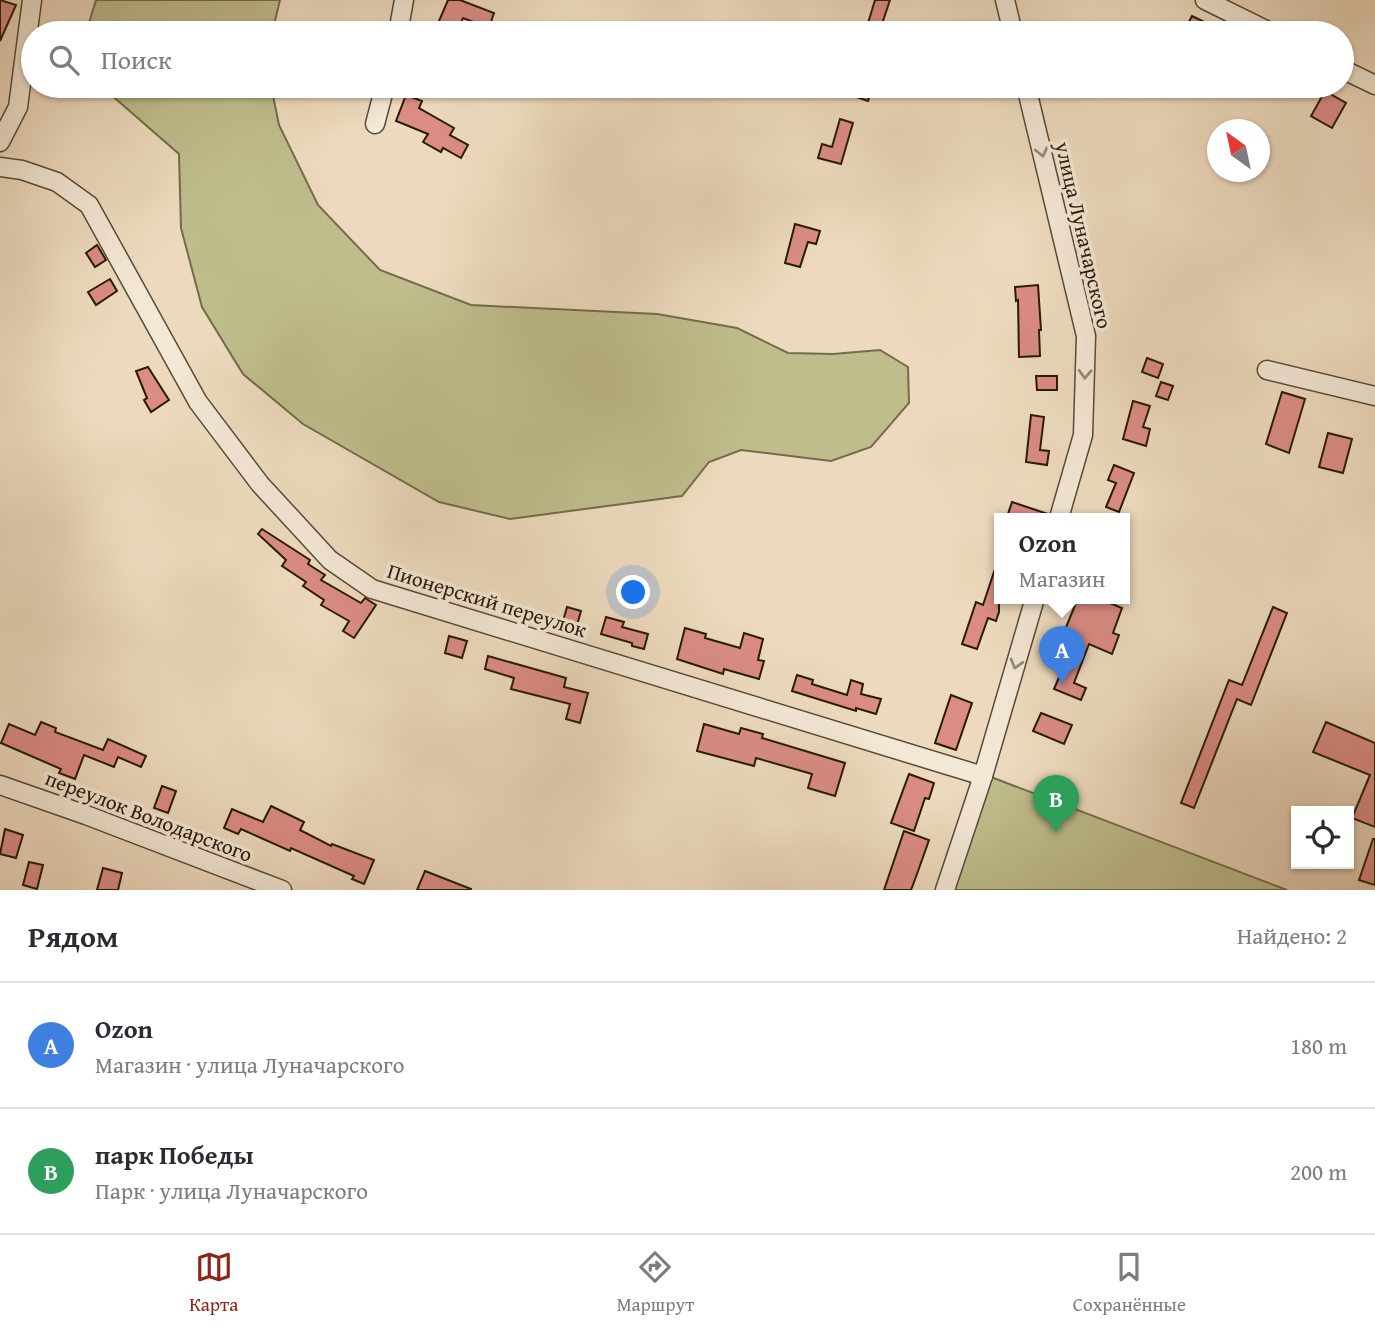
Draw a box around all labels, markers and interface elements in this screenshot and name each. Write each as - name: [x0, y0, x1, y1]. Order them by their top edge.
- search box: [21, 21, 1354, 98]
- text: Поиск: [101, 40, 172, 79]
- icon: search: [45, 41, 83, 79]
- north arrow: [1207, 119, 1270, 182]
- street label: улица Луначарского: [1047, 138, 1121, 331]
- one-way arrow: [1034, 146, 1048, 158]
- one-way arrow: [1077, 369, 1092, 380]
- popup: [994, 513, 1130, 604]
- text: Ozon: [1019, 523, 1077, 562]
- street label: Пионерский переулок: [384, 555, 590, 645]
- text: Магазин: [1019, 562, 1105, 595]
- your location: [616, 575, 650, 609]
- pin: A: [1039, 626, 1085, 684]
- one-way arrow: [1009, 657, 1024, 669]
- street label: переулок Володарского: [41, 762, 257, 870]
- pin: B: [1033, 775, 1079, 833]
- map controls: [1291, 806, 1354, 869]
- button: locate: [1291, 806, 1354, 869]
- text: Рядом: [28, 914, 119, 958]
- text: Найдено: 2: [1237, 919, 1347, 952]
- text: Ozon: [95, 1009, 153, 1048]
- text: A: [44, 1029, 58, 1062]
- text: 180 m: [1290, 1029, 1347, 1062]
- text: Магазин · улица Луначарского: [95, 1048, 405, 1081]
- text: парк Победы: [95, 1135, 254, 1174]
- text: B: [44, 1155, 58, 1188]
- text: 200 m: [1290, 1155, 1347, 1188]
- text: Парк · улица Луначарского: [95, 1174, 368, 1207]
- tab: Карта: [189, 1248, 238, 1318]
- tab: Маршрут: [617, 1248, 694, 1318]
- tab: Сохранённые: [1073, 1248, 1186, 1318]

